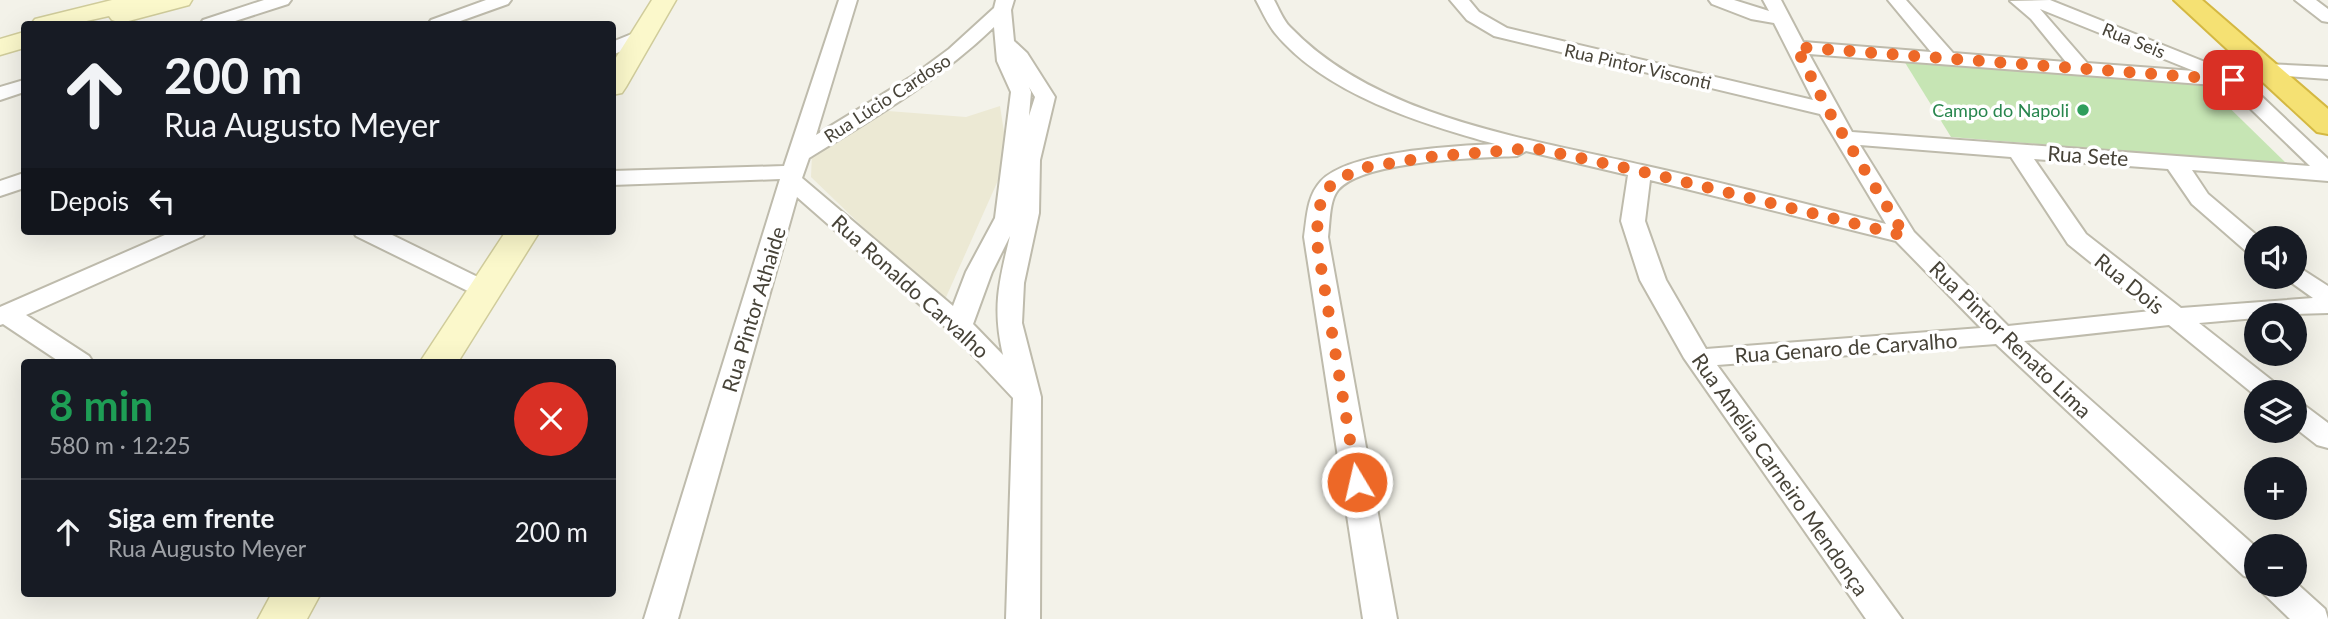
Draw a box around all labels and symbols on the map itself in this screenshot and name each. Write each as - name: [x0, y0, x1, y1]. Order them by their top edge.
- street label: Rua Seis: [2099, 17, 2169, 63]
- street label: Rua Pintor Visconti: [1562, 38, 1714, 94]
- street label: Rua Lúcio Cardoso: [820, 49, 954, 147]
- pin: [2203, 50, 2263, 110]
- place label: Campo do Napoli: [1932, 99, 2069, 121]
- marker: Campo do Napoli: [2075, 102, 2091, 118]
- street label: Rua Sete: [2047, 140, 2129, 170]
- street label: Rua Ronaldo Carvalho: [827, 209, 995, 363]
- street label: Rua Pintor Athaide: [716, 223, 790, 395]
- street label: Rua Dois: [2090, 247, 2170, 319]
- street label: Rua Pintor Renato Lima: [1925, 255, 2097, 423]
- street label: Rua Genaro de Carvalho: [1734, 327, 1958, 367]
- street label: Rua Amélia Carneiro Mendonça: [1688, 348, 1874, 600]
- position arrow: [1320, 445, 1394, 519]

